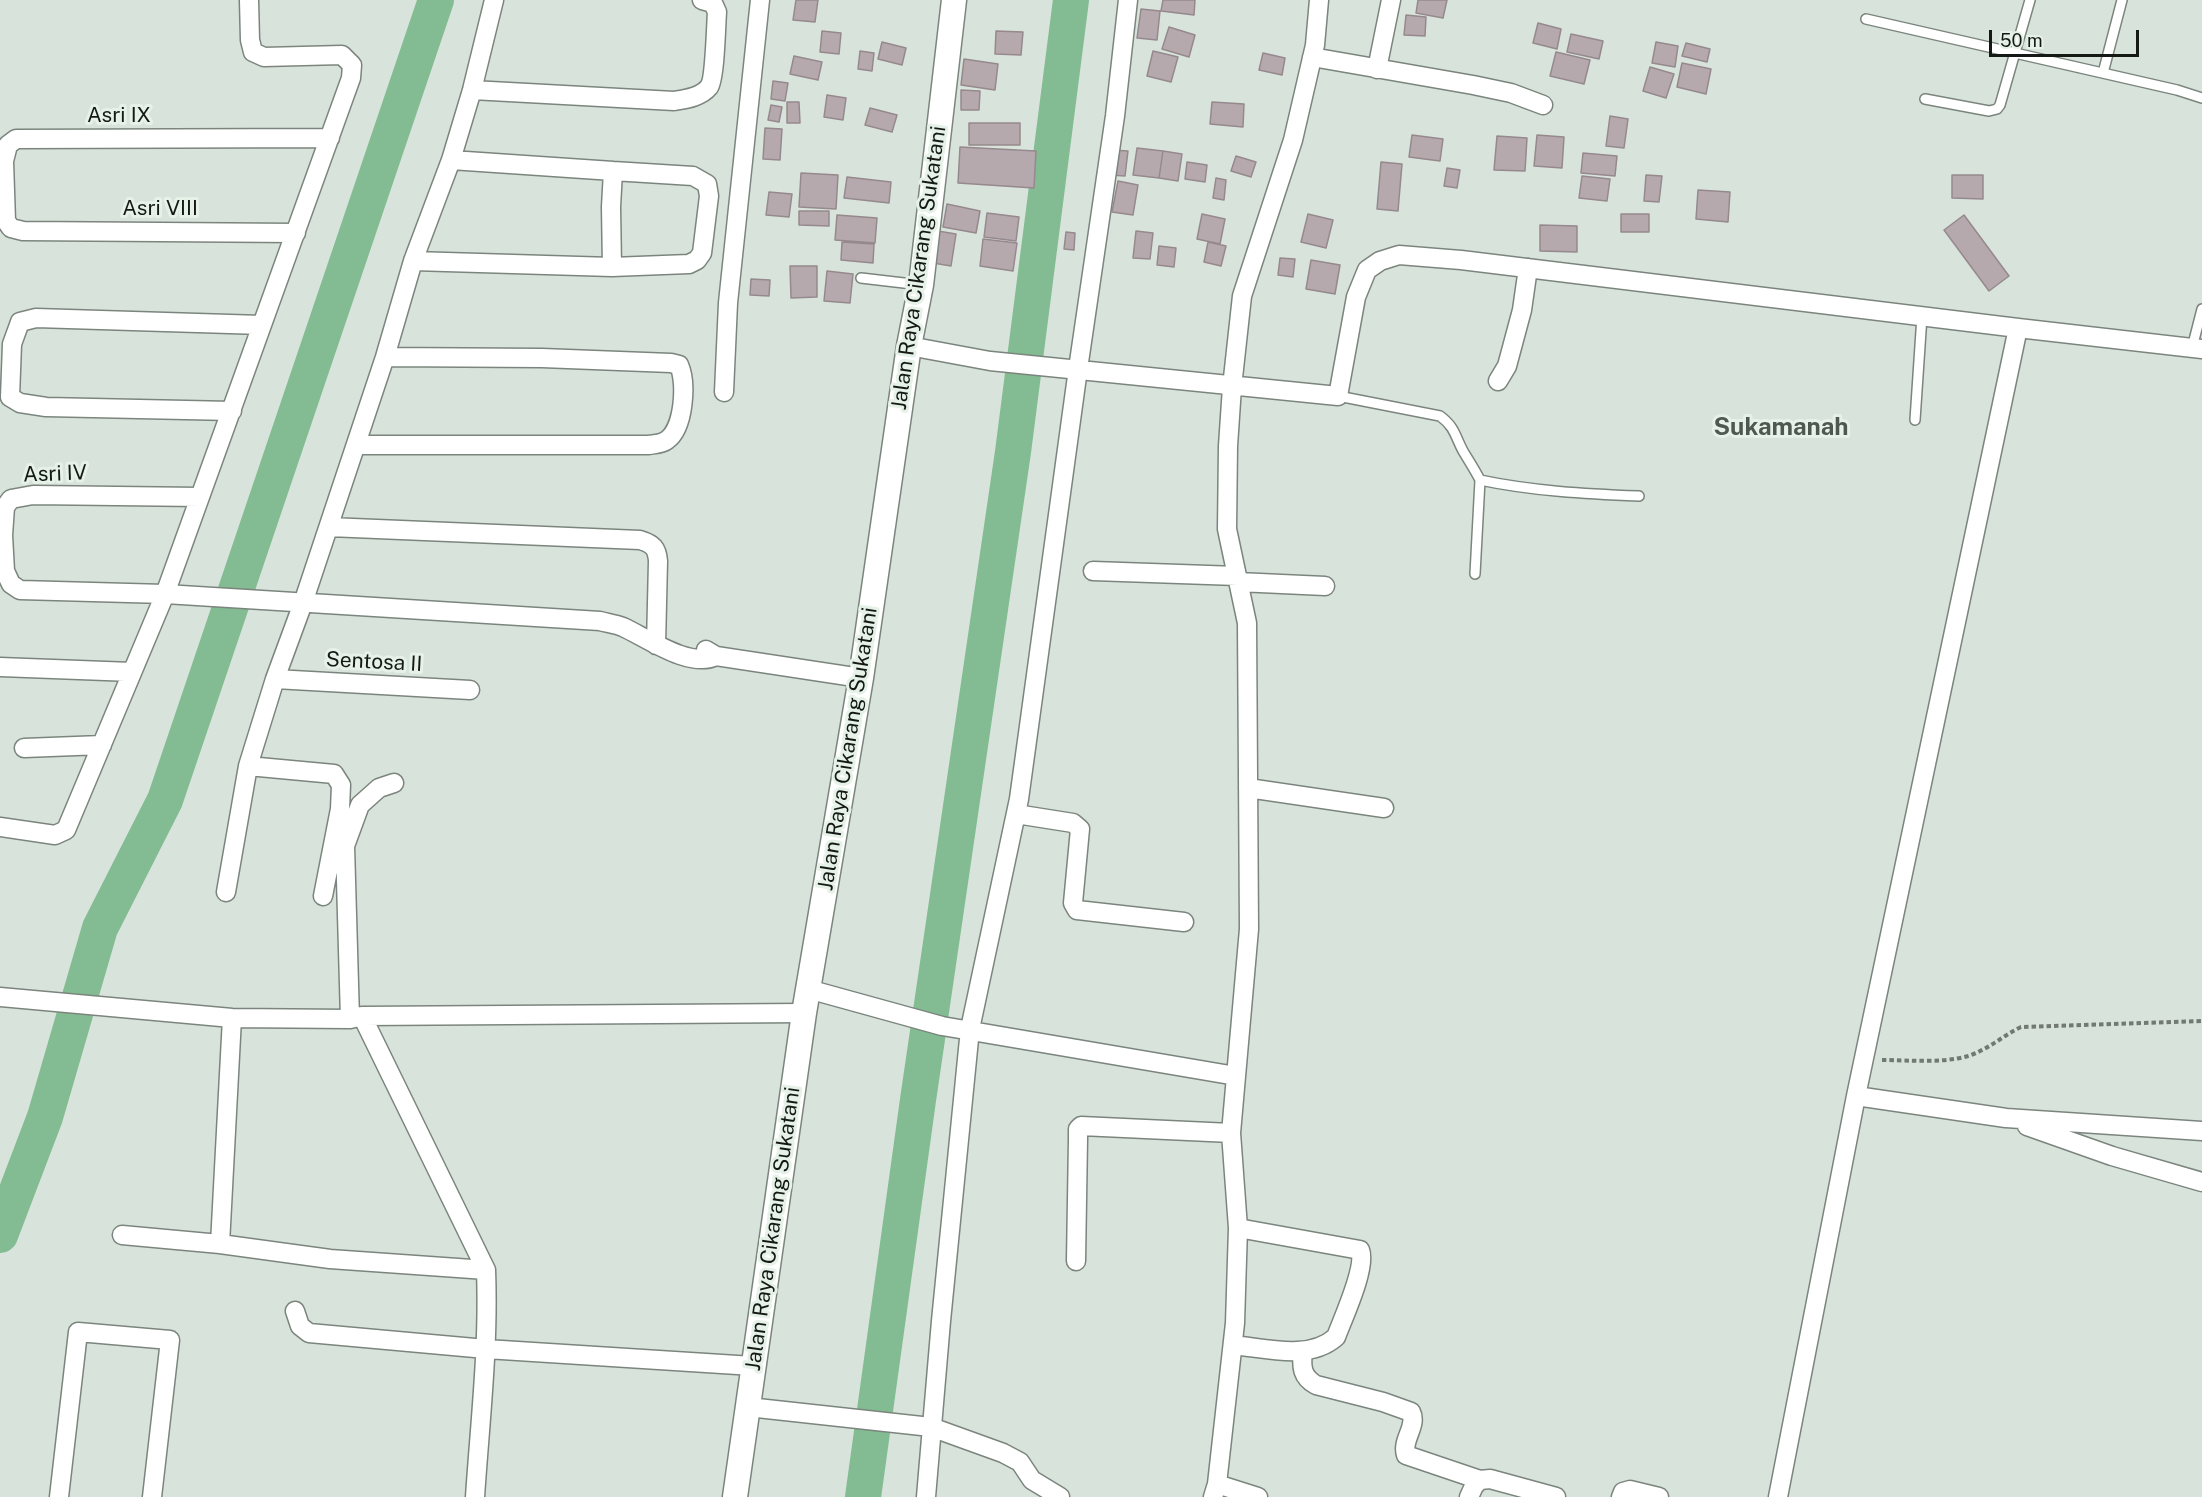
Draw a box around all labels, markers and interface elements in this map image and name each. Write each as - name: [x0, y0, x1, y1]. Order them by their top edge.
- scale bar: [1992, 18, 2142, 56]
- text: 50 m: [2000, 30, 2043, 51]
- street label: Asri IX: [87, 103, 151, 129]
- street label: Jalan Raya Cikarang Sukatani: [887, 124, 951, 412]
- street label: Asri VIII: [122, 196, 198, 222]
- district label: Sukamanah: [1713, 414, 1849, 442]
- street label: Asri IV: [23, 460, 87, 488]
- street label: Jalan Raya Cikarang Sukatani: [813, 606, 883, 892]
- street label: Sentosa II: [325, 647, 423, 677]
- street label: Jalan Raya Cikarang Sukatani: [741, 1085, 805, 1373]

